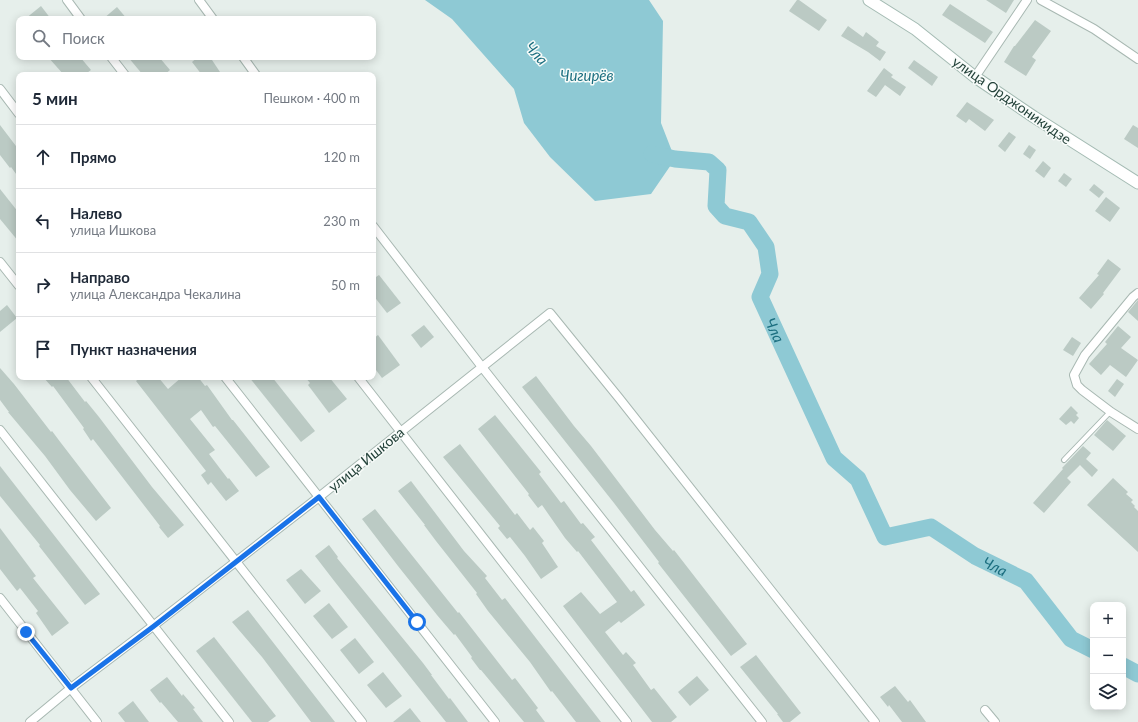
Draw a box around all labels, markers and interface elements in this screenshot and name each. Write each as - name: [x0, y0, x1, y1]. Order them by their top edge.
- search box: [16, 16, 376, 60]
- icon: search: [30, 27, 52, 49]
- text: Поиск: [62, 29, 105, 47]
- water label: Чла: [522, 38, 552, 68]
- street label: улица Орджоникидзе: [949, 52, 1075, 148]
- water label: Чигирёв: [560, 66, 614, 84]
- text: 5 мин: [32, 88, 78, 109]
- text: Пешком · 400 m: [263, 90, 360, 106]
- icon: ahead: [32, 146, 54, 168]
- text: Прямо: [70, 148, 116, 166]
- text: 120 m: [323, 149, 360, 165]
- text: Налево: [70, 204, 122, 222]
- icon: left: [32, 210, 54, 232]
- text: 230 m: [323, 213, 360, 229]
- text: улица Ишкова: [70, 222, 156, 238]
- text: Направо: [70, 268, 130, 286]
- icon: right: [32, 274, 54, 296]
- text: 50 m: [331, 277, 360, 293]
- text: улица Александра Чекалина: [70, 286, 241, 302]
- water label: Чла: [762, 315, 789, 345]
- icon: arrive: [32, 338, 54, 360]
- text: Пункт назначения: [70, 340, 197, 358]
- street label: улица Ишкова: [325, 423, 407, 495]
- water label: Чла: [980, 552, 1011, 580]
- map controls: [1090, 602, 1126, 710]
- button: +: [1090, 602, 1126, 638]
- route start: [408, 613, 426, 631]
- route end: [17, 623, 35, 641]
- button: −: [1090, 638, 1126, 674]
- button: layers: [1090, 674, 1126, 710]

